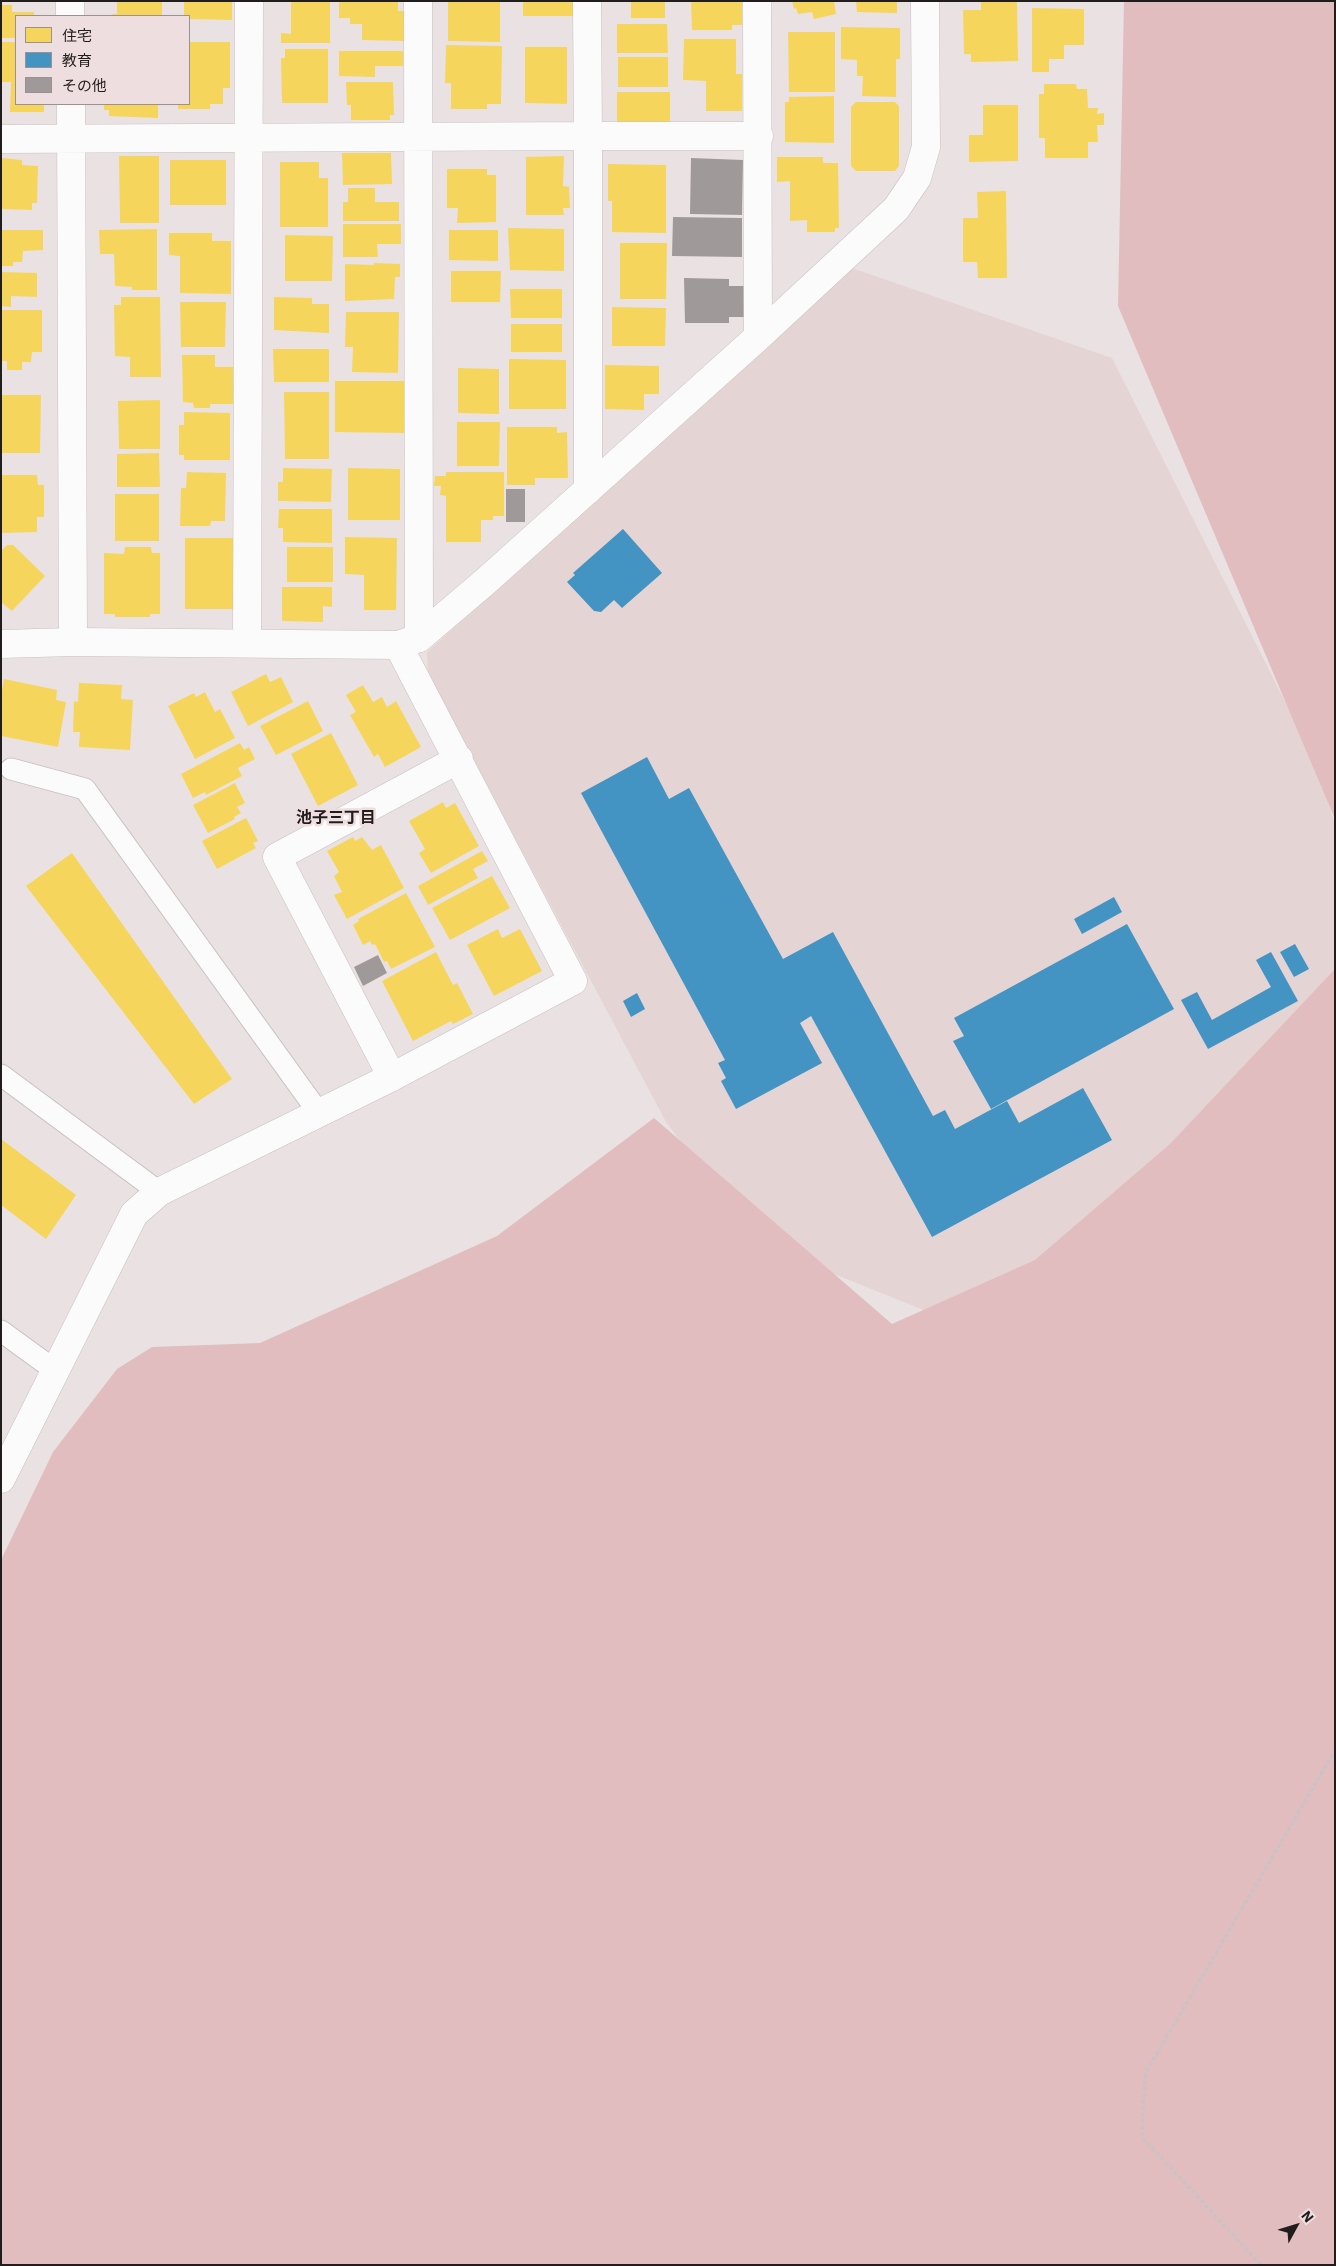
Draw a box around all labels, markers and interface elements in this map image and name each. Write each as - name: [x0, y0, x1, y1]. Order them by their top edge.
- legend: [15, 15, 190, 105]
- text: 住宅: [62, 26, 92, 45]
- text: 教育: [62, 51, 92, 70]
- text: その他: [62, 76, 107, 95]
- district label: 池子三丁目: [296, 808, 376, 828]
- north arrow: [1271, 2201, 1321, 2251]
- text: N: [1297, 2207, 1318, 2226]

